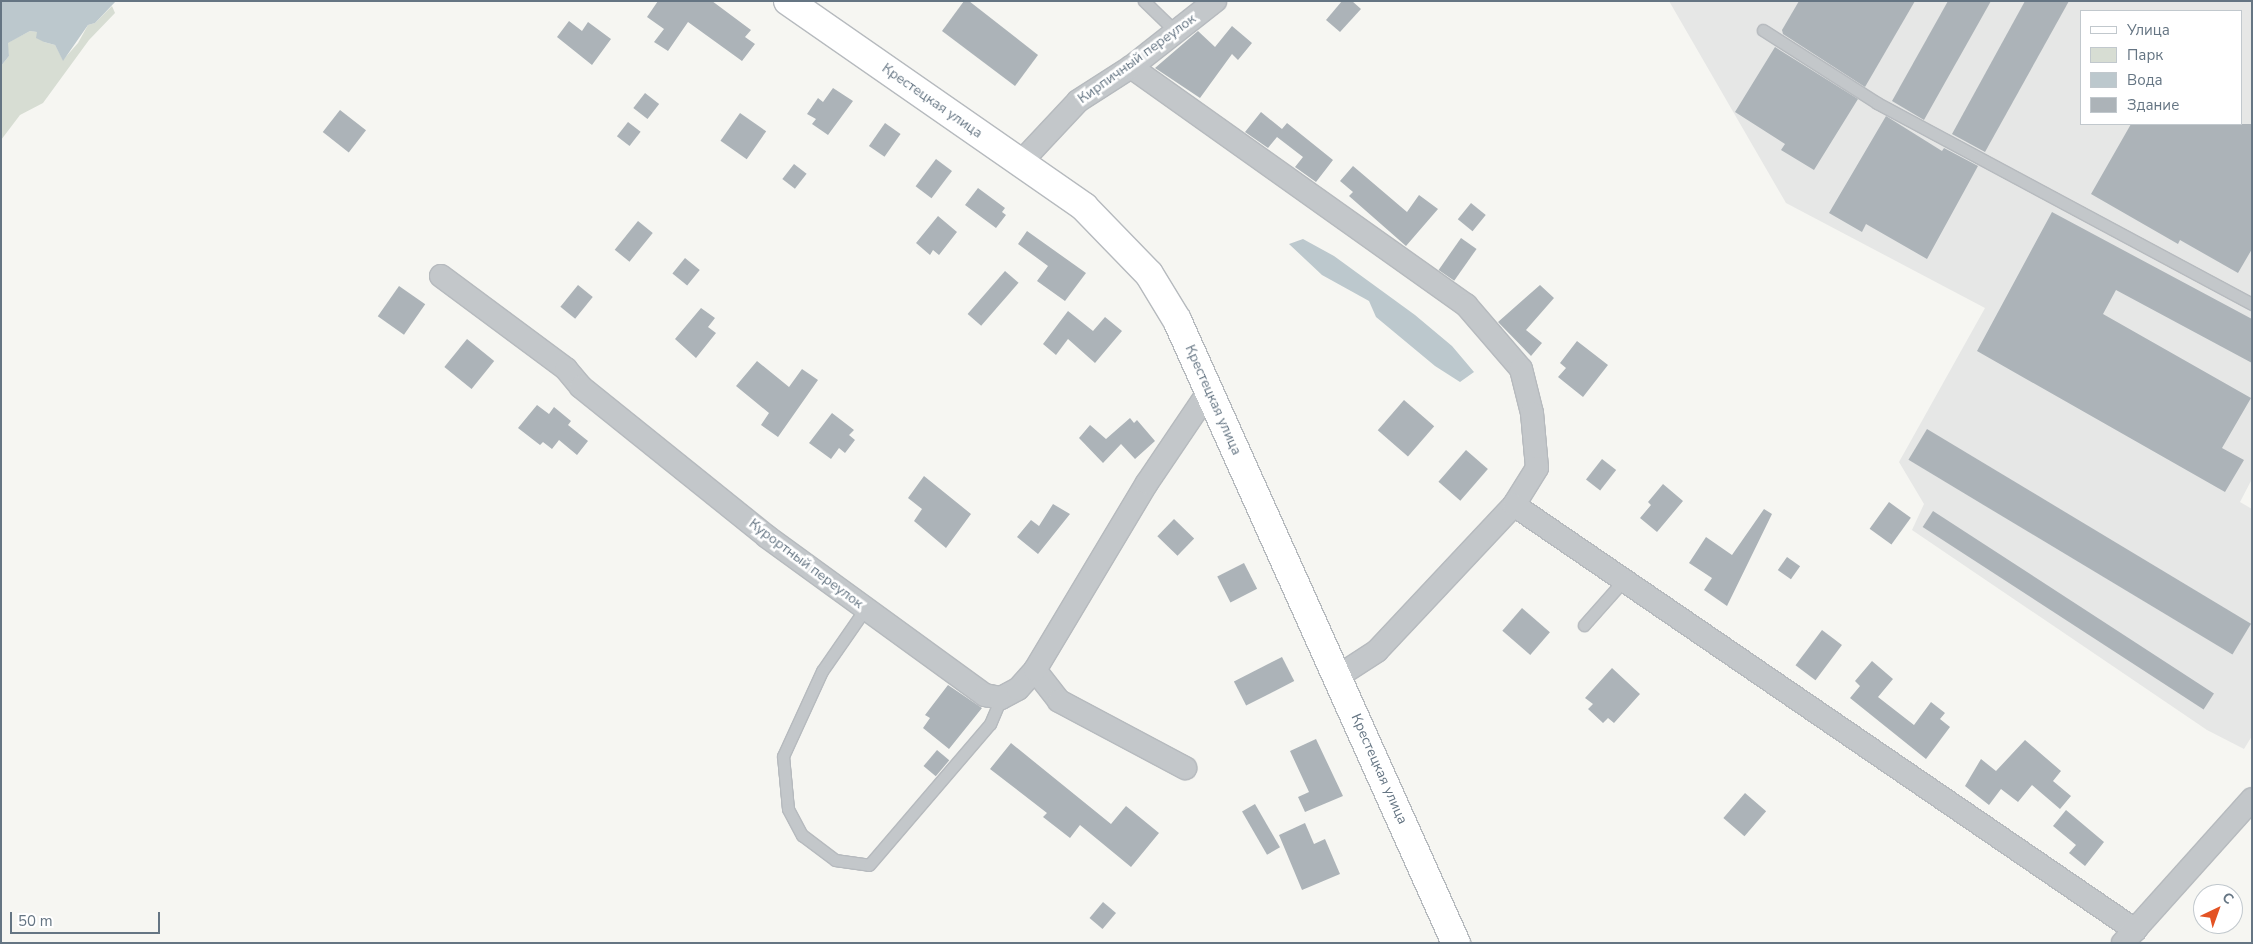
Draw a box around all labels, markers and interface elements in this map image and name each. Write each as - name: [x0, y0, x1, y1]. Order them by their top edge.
- legend: [2080, 10, 2243, 125]
- street label: Кирпичный переулок: [1075, 11, 1199, 107]
- text: Улица: [2127, 20, 2170, 40]
- text: Парк: [2127, 45, 2163, 65]
- street label: Крестецкая улица: [879, 60, 985, 142]
- text: Вода: [2127, 70, 2163, 90]
- text: Здание: [2127, 95, 2179, 115]
- street label: Крестецкая улица: [1181, 342, 1245, 458]
- street label: Курортный переулок: [746, 516, 866, 612]
- street label: Крестецкая улица: [1347, 711, 1411, 827]
- north arrow: [2193, 884, 2243, 934]
- text: С: [2218, 888, 2238, 908]
- scale bar: [12, 902, 162, 934]
- text: 50 m: [18, 911, 53, 931]

